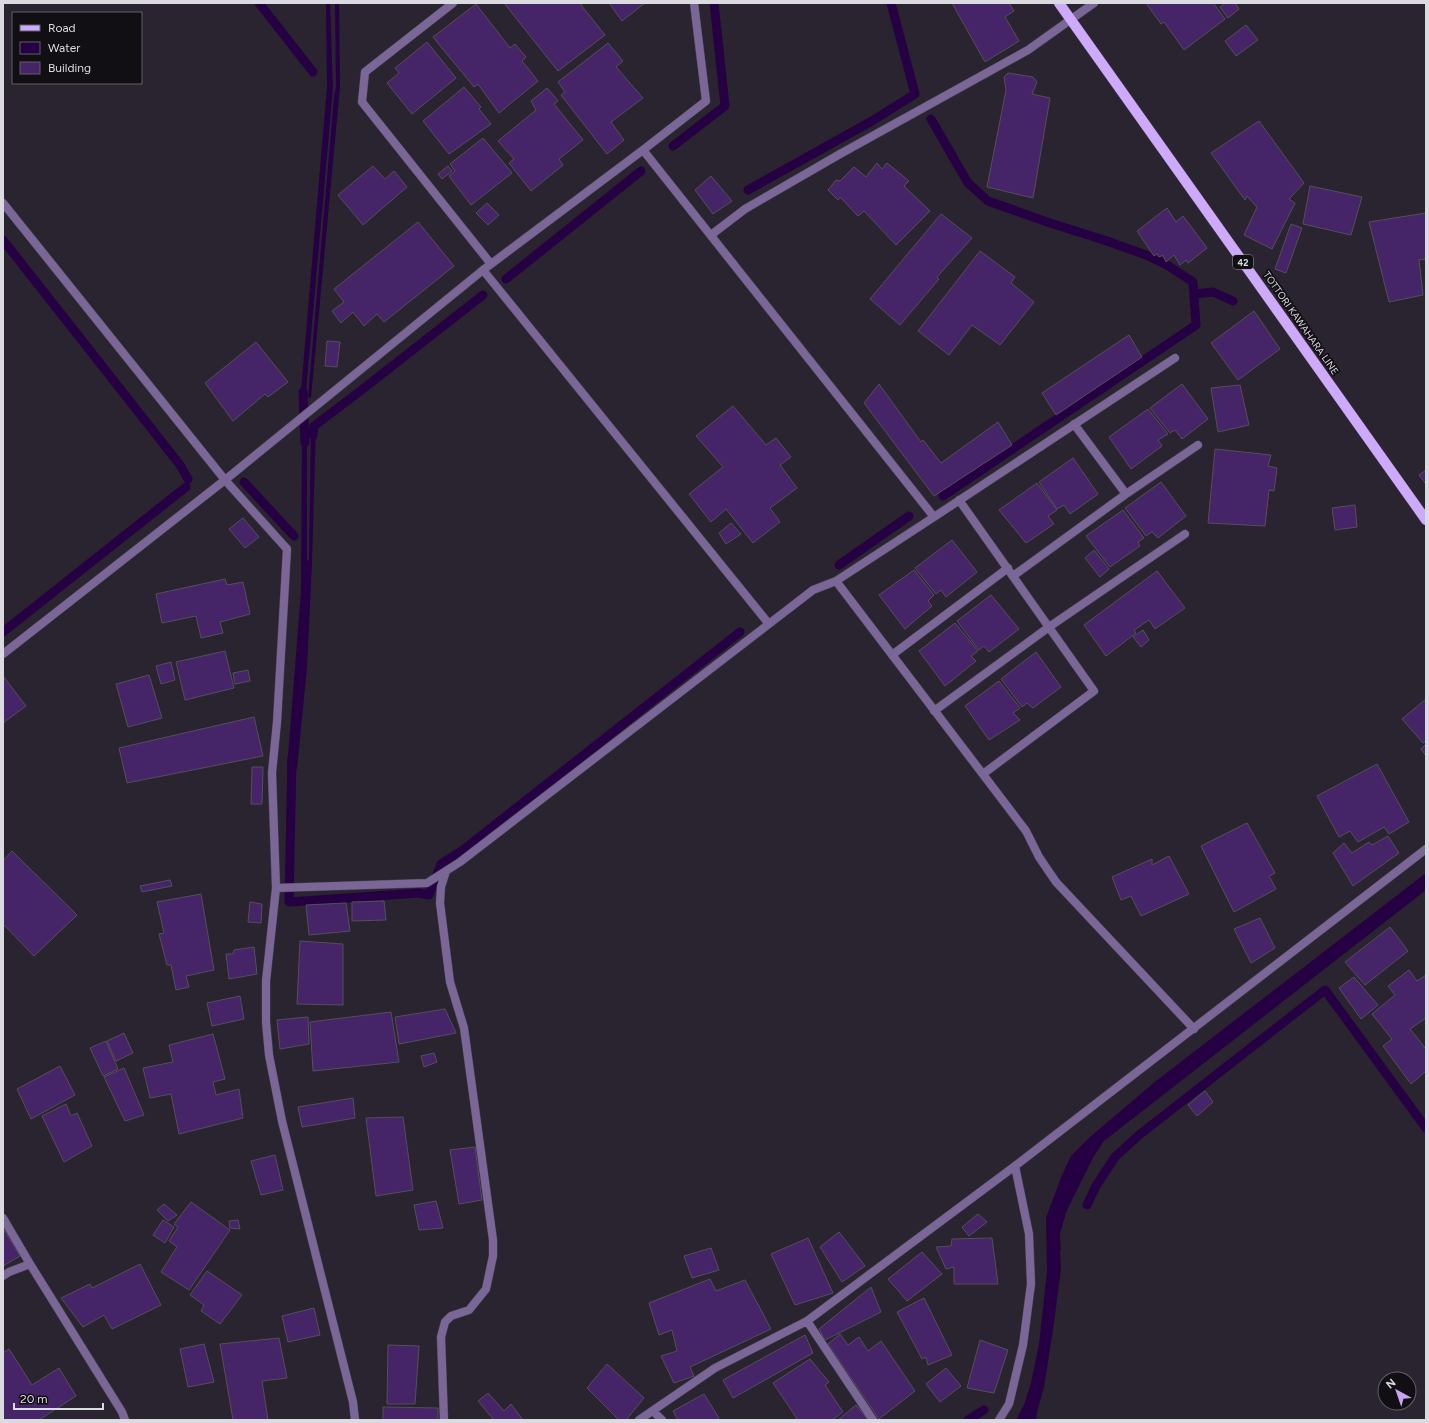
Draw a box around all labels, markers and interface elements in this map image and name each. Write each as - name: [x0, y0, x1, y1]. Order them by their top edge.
- legend: [12, 12, 142, 84]
- text: Road: [48, 21, 76, 35]
- text: Water: [48, 41, 80, 55]
- text: Building: [48, 61, 91, 75]
- road number: 42: [1233, 255, 1253, 269]
- street label: TOTTORI KAWAHARA LINE: [1260, 269, 1342, 377]
- north arrow: [1377, 1371, 1417, 1411]
- text: N: [1383, 1376, 1398, 1391]
- scale bar: [14, 1385, 103, 1411]
- text: 20 m: [20, 1392, 48, 1406]

